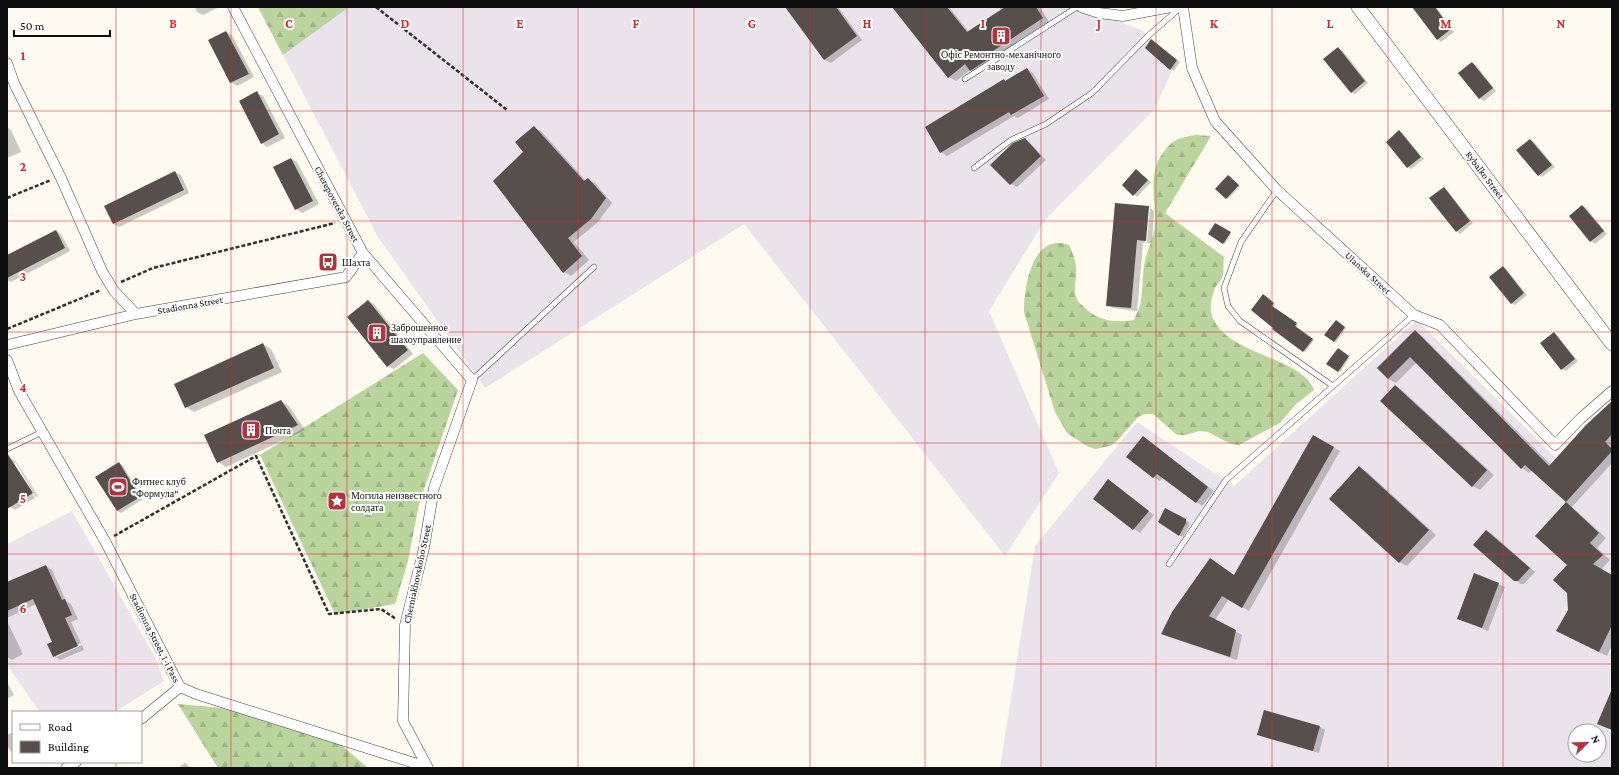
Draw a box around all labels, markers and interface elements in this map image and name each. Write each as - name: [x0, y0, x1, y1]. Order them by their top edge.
- scale bar: [14, 12, 110, 38]
- text: B: [169, 16, 177, 31]
- text: C: [285, 16, 293, 31]
- text: D: [401, 16, 410, 31]
- text: E: [516, 16, 524, 31]
- text: F: [633, 16, 640, 31]
- text: G: [748, 16, 756, 31]
- text: H: [863, 16, 872, 31]
- text: I: [981, 16, 985, 31]
- text: J: [1095, 16, 1101, 31]
- text: K: [1210, 16, 1219, 31]
- text: L: [1327, 16, 1334, 31]
- text: M: [1440, 16, 1452, 31]
- text: N: [1557, 16, 1566, 31]
- text: 50 m: [20, 19, 45, 33]
- building icon: Офіс Ремонтно-механічного заводу: [990, 25, 1012, 47]
- text: 1: [21, 48, 26, 63]
- place label: Офіс Ремонтно-механічного заводу: [941, 49, 1061, 72]
- street label: Rybalko Street: [1463, 149, 1507, 202]
- text: 2: [20, 159, 27, 174]
- street label: Cherepovetska Street: [312, 164, 362, 244]
- street label: Ulanska Street: [1343, 250, 1394, 297]
- bus stop icon: Шахта: [317, 251, 339, 273]
- place label: Шахта: [342, 257, 371, 268]
- text: 3: [20, 269, 26, 284]
- street label: Stadionna Street: [157, 294, 224, 316]
- building icon: Заброшенное шахоуправление: [366, 322, 388, 344]
- place label: Заброшенное шахоуправление: [391, 322, 462, 345]
- text: 4: [19, 380, 27, 395]
- building icon: Почта: [240, 419, 262, 441]
- place label: Почта: [265, 425, 291, 436]
- sports icon: Фитнес клуб "Формула": [107, 476, 129, 498]
- place label: Фитнес клуб "Формула": [132, 476, 186, 499]
- place icon: Могила неизвестного солдата: [326, 490, 348, 512]
- place label: Могила неизвестного солдата: [351, 490, 442, 513]
- text: 5: [20, 491, 26, 506]
- street label: Cherniakhovskoho Street: [401, 523, 433, 624]
- street label: Stadionna Street, 1-i Pass: [128, 591, 182, 685]
- text: 6: [19, 601, 27, 616]
- legend: [12, 711, 142, 763]
- text: Road: [48, 720, 73, 734]
- north arrow: [1567, 723, 1607, 763]
- text: N: [1589, 733, 1603, 745]
- text: Building: [48, 740, 89, 754]

